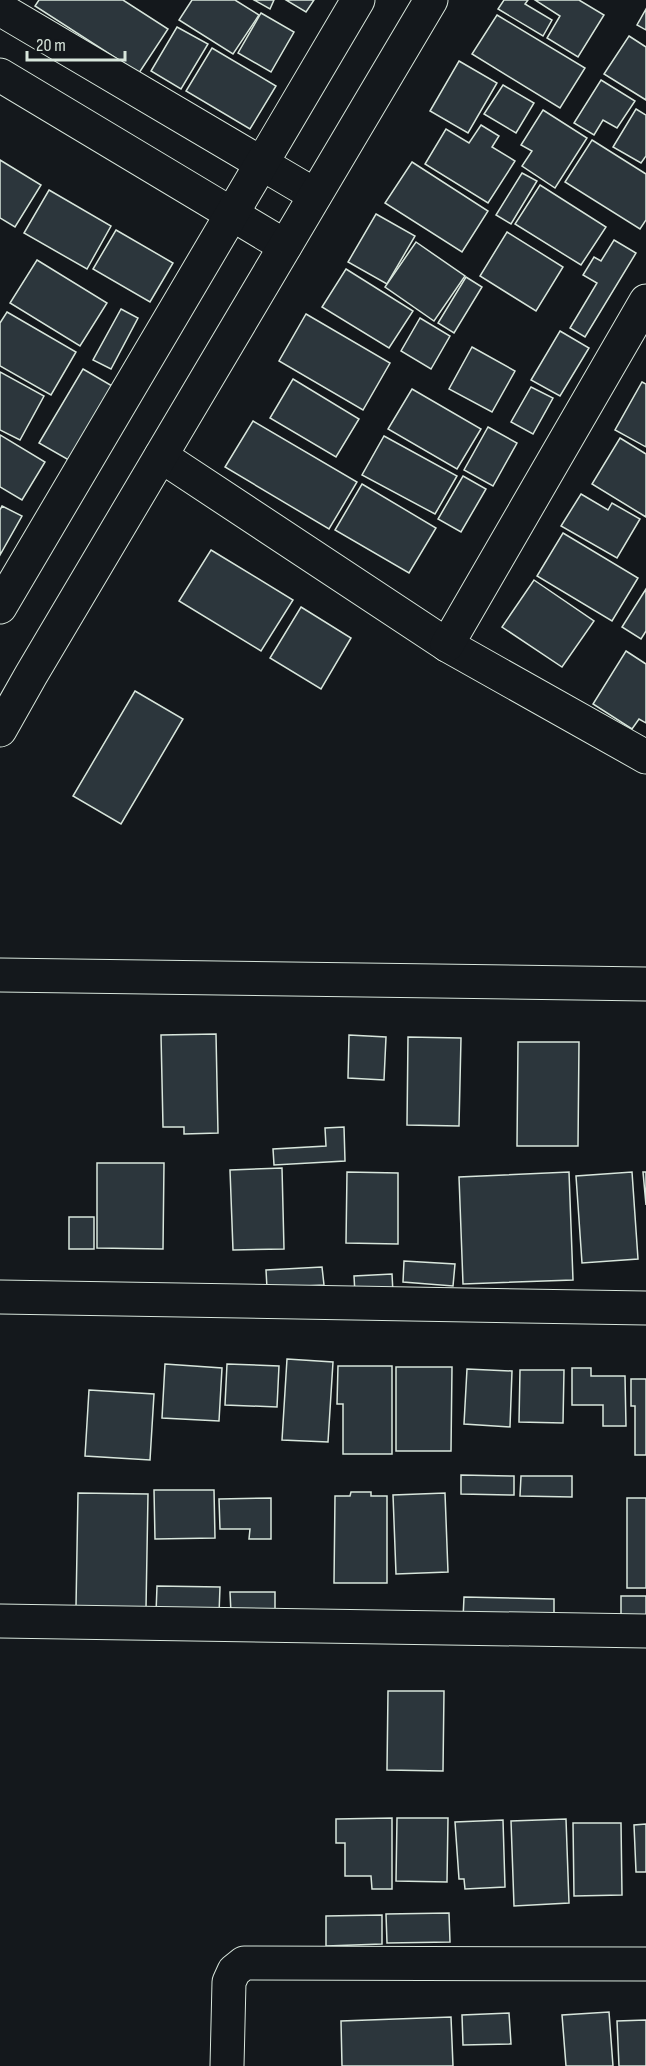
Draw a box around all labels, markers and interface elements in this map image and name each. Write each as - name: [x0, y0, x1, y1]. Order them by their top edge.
- scale bar: [27, 24, 124, 62]
- text: 20 m: [36, 35, 66, 56]

